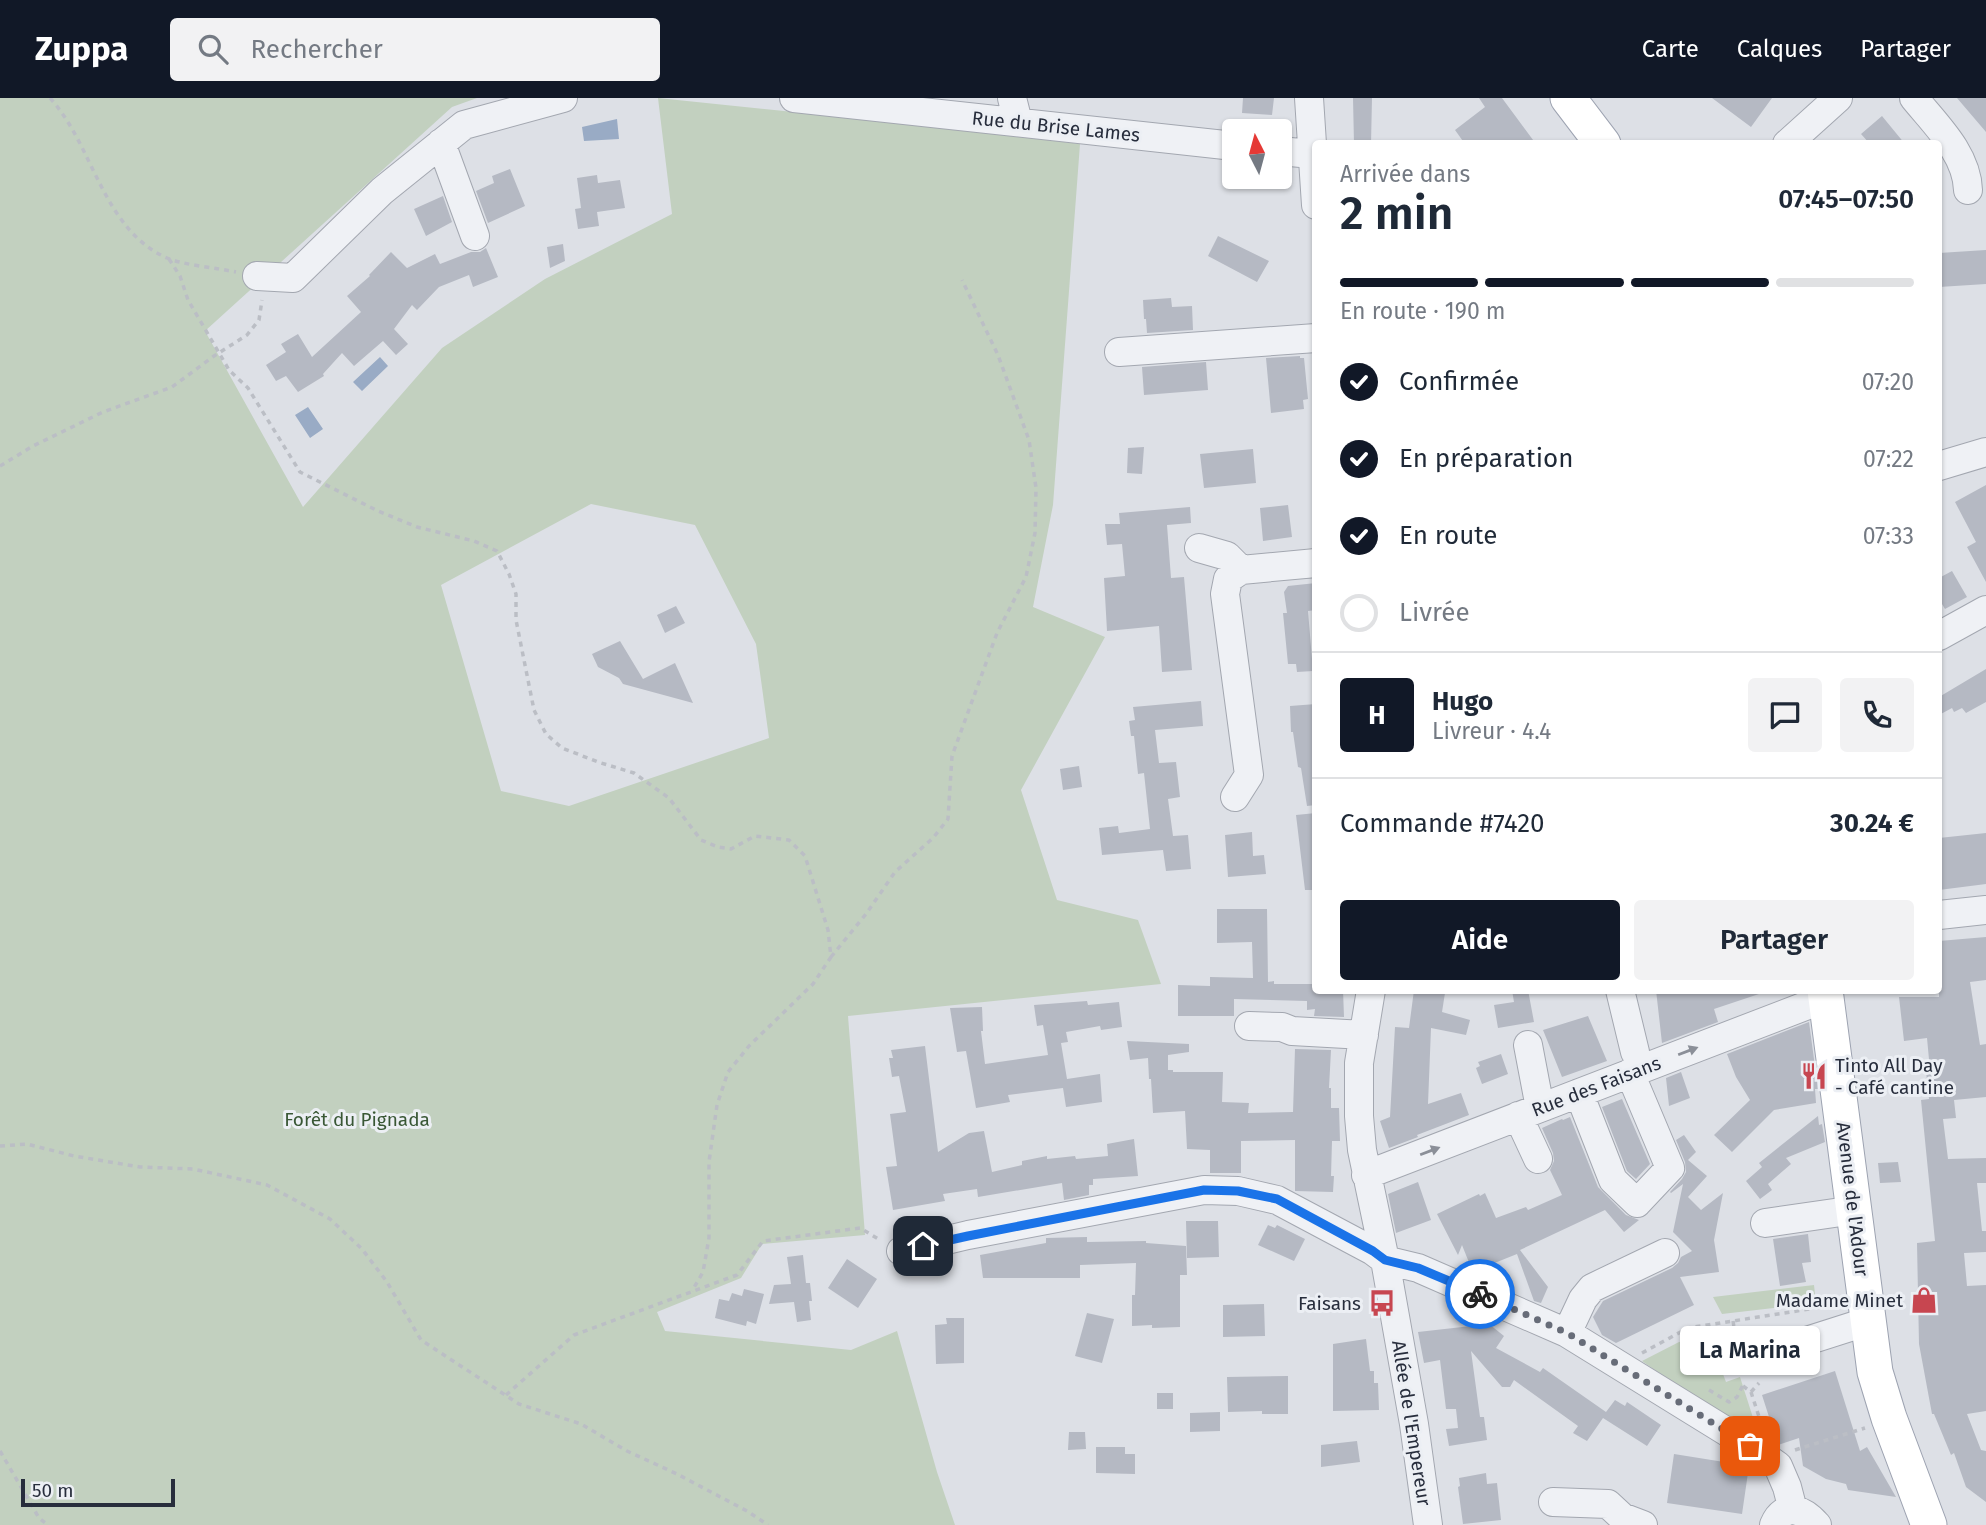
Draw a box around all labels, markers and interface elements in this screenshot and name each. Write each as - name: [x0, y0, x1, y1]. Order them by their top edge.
- search box: [170, 18, 660, 81]
- text: Zuppa: [35, 29, 128, 69]
- icon: search: [194, 30, 232, 68]
- text: Rechercher: [250, 34, 383, 65]
- text: Carte: [1642, 35, 1699, 63]
- text: Calques: [1737, 35, 1822, 63]
- text: Partager: [1860, 35, 1951, 63]
- street label: Rue du Brise Lames: [971, 106, 1141, 147]
- north arrow: [1222, 119, 1292, 189]
- map controls: [1222, 119, 1292, 189]
- text: Arrivée dans: [1340, 160, 1470, 188]
- text: 07:45–07:50: [1778, 184, 1914, 215]
- text: 2 min: [1340, 186, 1453, 241]
- text: En route · 190 m: [1340, 297, 1506, 325]
- icon: check: [1340, 363, 1378, 401]
- text: Confirmée: [1399, 366, 1519, 397]
- text: 07:20: [1862, 368, 1914, 396]
- icon: check: [1340, 440, 1378, 478]
- text: En préparation: [1399, 443, 1573, 474]
- text: 07:22: [1863, 445, 1914, 473]
- icon: check: [1340, 517, 1378, 555]
- text: En route: [1399, 520, 1498, 551]
- text: 07:33: [1863, 522, 1914, 550]
- text: Livrée: [1399, 597, 1470, 628]
- button: chat: [1748, 678, 1822, 752]
- button: phone: [1840, 678, 1914, 752]
- text: Hugo: [1432, 686, 1493, 717]
- text: H: [1368, 700, 1386, 731]
- text: Livreur · 4.4: [1432, 717, 1551, 745]
- text: Commande #7420: [1340, 808, 1545, 839]
- text: 30.24 €: [1830, 808, 1914, 839]
- button: Aide: [1340, 900, 1620, 980]
- button: Partager: [1634, 900, 1914, 980]
- one-way arrow: [1677, 1045, 1698, 1056]
- street label: Rue des Faisans: [1528, 1051, 1664, 1122]
- place label: Tinto All Day - Café cantine: [1835, 1054, 1954, 1099]
- restaurant icon: Tinto All Day - Café cantine: [1799, 1061, 1829, 1091]
- park label: Forêt du Pignada: [284, 1108, 430, 1131]
- street label: Avenue de l'Adour: [1832, 1121, 1873, 1278]
- one-way arrow: [1419, 1145, 1440, 1156]
- pin: [893, 1216, 953, 1276]
- icon: home: [904, 1227, 942, 1265]
- courier: [1445, 1259, 1515, 1329]
- icon: bike: [1461, 1275, 1499, 1313]
- shop icon: Madame Minet: [1909, 1285, 1939, 1315]
- bus stop icon: Faisans: [1367, 1288, 1397, 1318]
- place label: Madame Minet: [1776, 1289, 1903, 1312]
- place label: Faisans: [1298, 1292, 1361, 1315]
- callout: La Marina: [1680, 1327, 1820, 1376]
- text: La Marina: [1699, 1336, 1801, 1364]
- street label: Allée de l'Empereur: [1387, 1339, 1436, 1508]
- pin: [1720, 1416, 1780, 1476]
- icon: bag: [1731, 1427, 1769, 1465]
- scale bar: [21, 1476, 175, 1508]
- text: 50 m: [32, 1479, 73, 1502]

